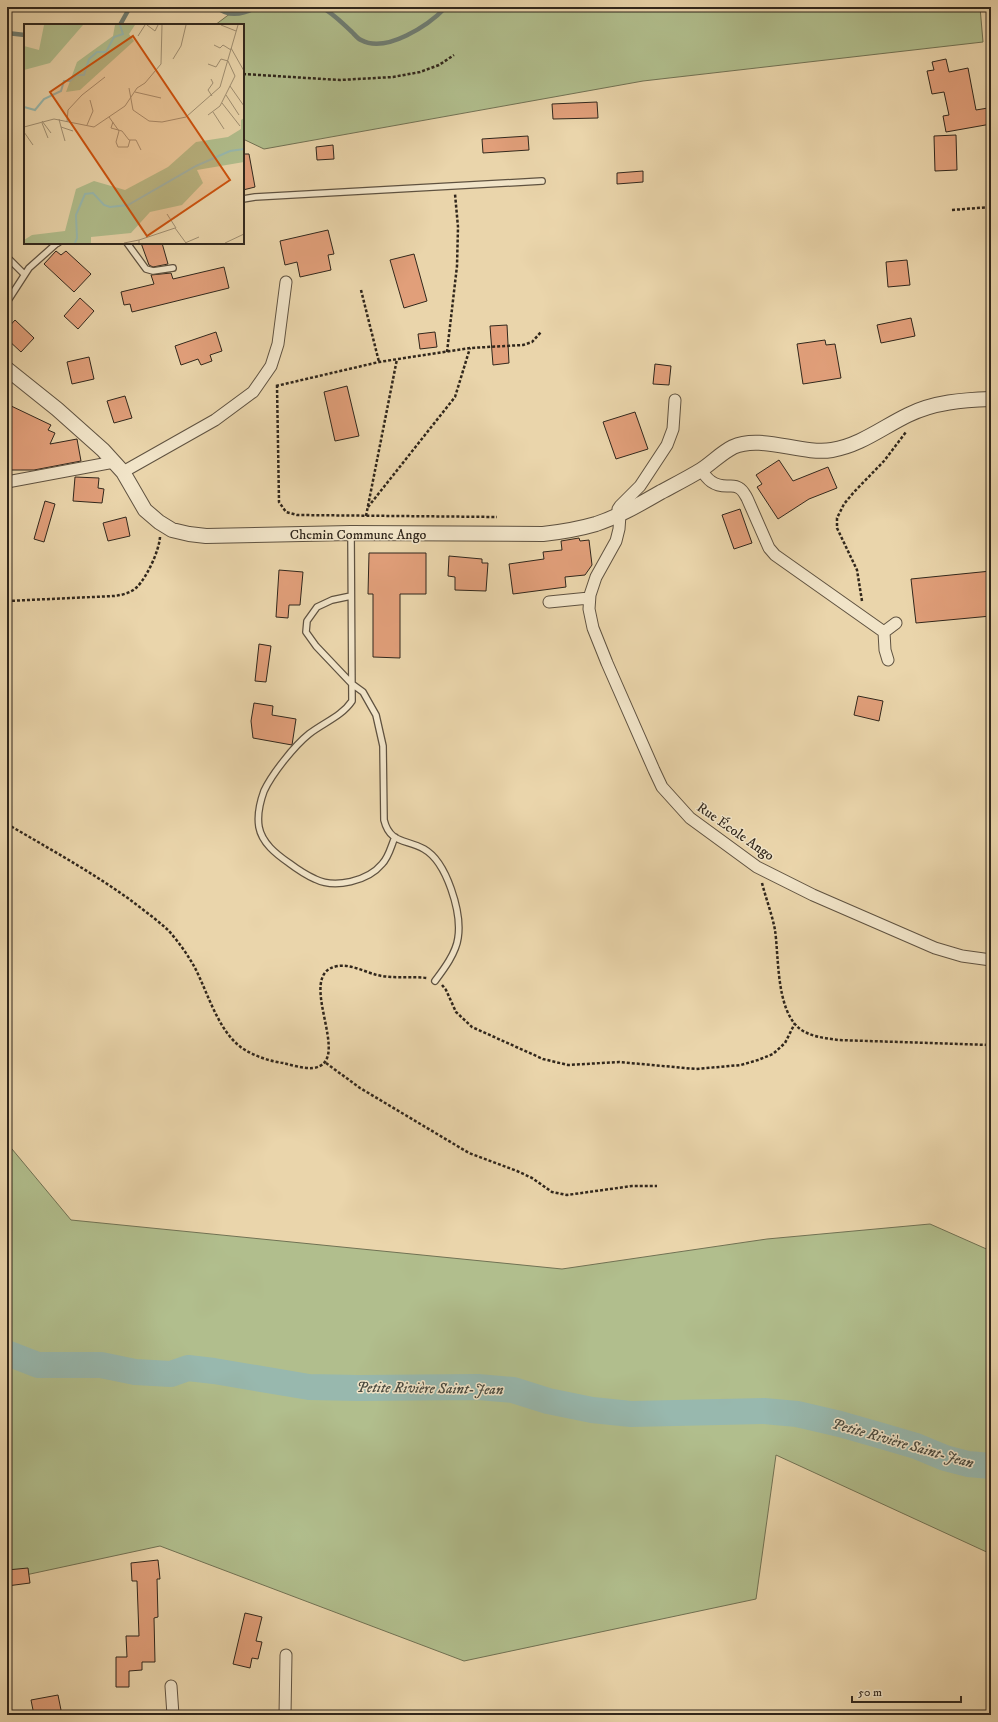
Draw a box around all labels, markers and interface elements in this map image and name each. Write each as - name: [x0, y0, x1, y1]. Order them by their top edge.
- inset map: [24, 24, 244, 244]
- street label: Chemin Commune Ango: [290, 526, 426, 544]
- street label: Rue École Ango: [693, 799, 778, 865]
- water label: Petite Rivière Saint-Jean: [356, 1378, 504, 1399]
- water label: Petite Rivière Saint-Jean: [830, 1414, 976, 1473]
- scale bar: [852, 1678, 961, 1704]
- text: 50 m: [858, 1685, 882, 1700]

